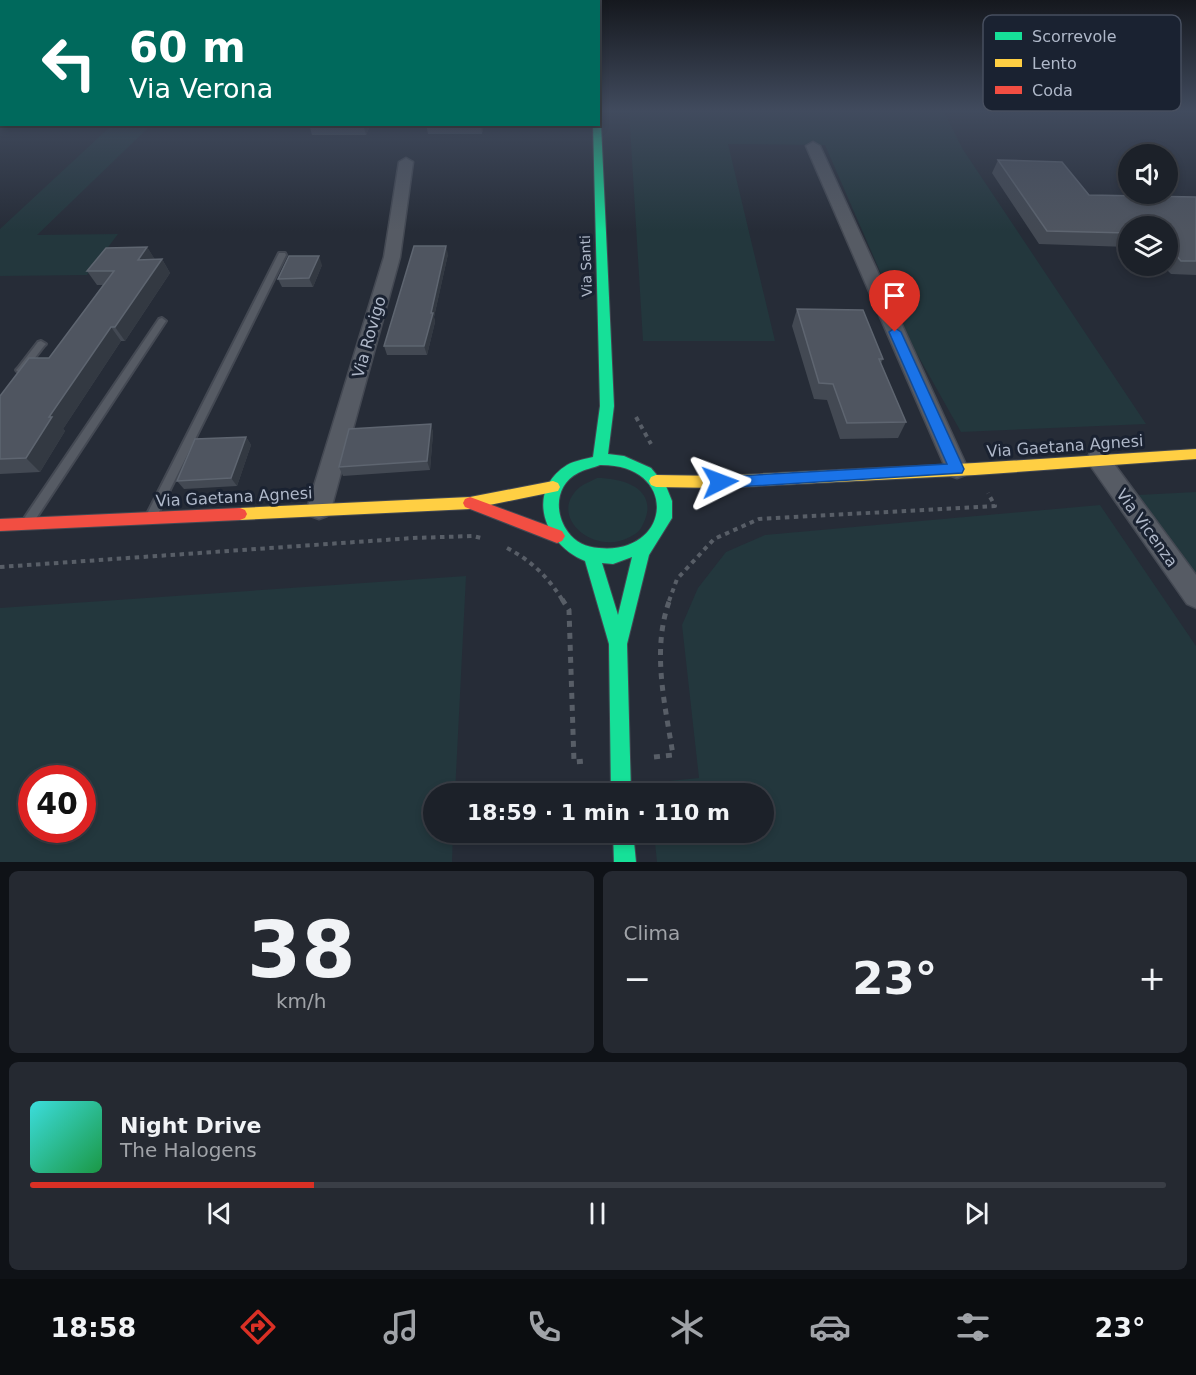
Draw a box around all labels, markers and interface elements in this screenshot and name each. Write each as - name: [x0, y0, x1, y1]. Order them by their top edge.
- legend: [983, 15, 1181, 111]
- text: 60 m: [129, 23, 246, 72]
- icon: left: [30, 24, 108, 102]
- text: Scorrevole: [1032, 27, 1117, 46]
- text: Lento: [1032, 54, 1077, 73]
- text: Via Verona: [129, 73, 273, 104]
- text: Coda: [1032, 81, 1073, 100]
- map controls: [1118, 144, 1178, 276]
- button: sound: [1118, 144, 1178, 204]
- button: layers: [1118, 216, 1178, 276]
- street label: Via Santi: [577, 235, 595, 297]
- pin: [869, 270, 920, 332]
- icon: arrive: [878, 279, 911, 312]
- street label: Via Rovigo: [348, 294, 390, 380]
- street label: Via Gaetana Agnesi: [986, 431, 1144, 461]
- position arrow: [688, 450, 752, 514]
- street label: Via Gaetana Agnesi: [155, 483, 313, 511]
- street label: Via Vicenza: [1112, 485, 1182, 571]
- speed limit sign: 40: [18, 765, 96, 843]
- text: 18:59 · 1 min · 110 m: [467, 800, 730, 825]
- text: 38: [247, 905, 356, 995]
- text: Clima: [624, 921, 680, 945]
- text: 23°: [852, 952, 937, 1005]
- text: −: [624, 959, 651, 998]
- text: +: [1138, 959, 1166, 998]
- text: km/h: [276, 989, 326, 1013]
- text: Night Drive: [120, 1113, 261, 1138]
- text: The Halogens: [120, 1138, 257, 1162]
- icon: previous: [203, 1197, 236, 1230]
- icon: pause: [581, 1197, 614, 1230]
- icon: next: [960, 1197, 993, 1230]
- icon: directions: [237, 1306, 279, 1348]
- icon: music: [380, 1306, 422, 1348]
- icon: phone: [523, 1306, 565, 1348]
- icon: climate: [666, 1306, 708, 1348]
- icon: car: [809, 1306, 851, 1348]
- icon: filters: [952, 1306, 994, 1348]
- text: 18:58: [50, 1312, 136, 1343]
- text: 23°: [1094, 1312, 1145, 1343]

